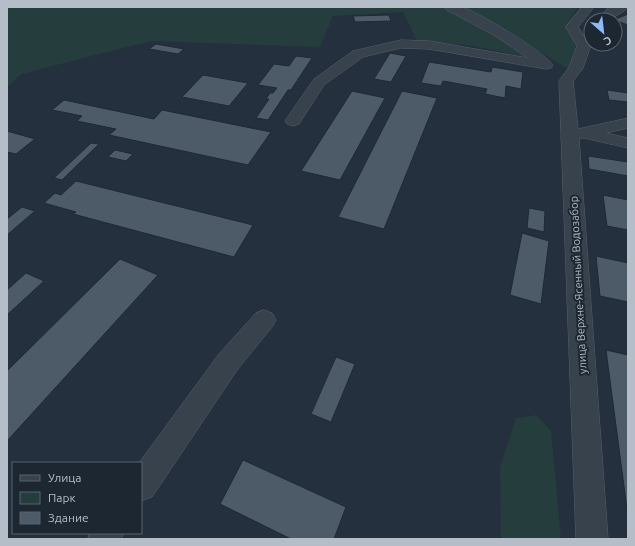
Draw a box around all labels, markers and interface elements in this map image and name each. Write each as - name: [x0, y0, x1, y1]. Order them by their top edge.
- north arrow: [583, 12, 623, 52]
- text: С: [602, 34, 614, 48]
- street label: улица Верхне-Ясенный Водозабор: [567, 196, 589, 374]
- legend: [12, 462, 142, 534]
- text: Улица: [48, 471, 81, 484]
- text: Парк: [48, 491, 76, 504]
- text: Здание: [48, 511, 89, 524]

